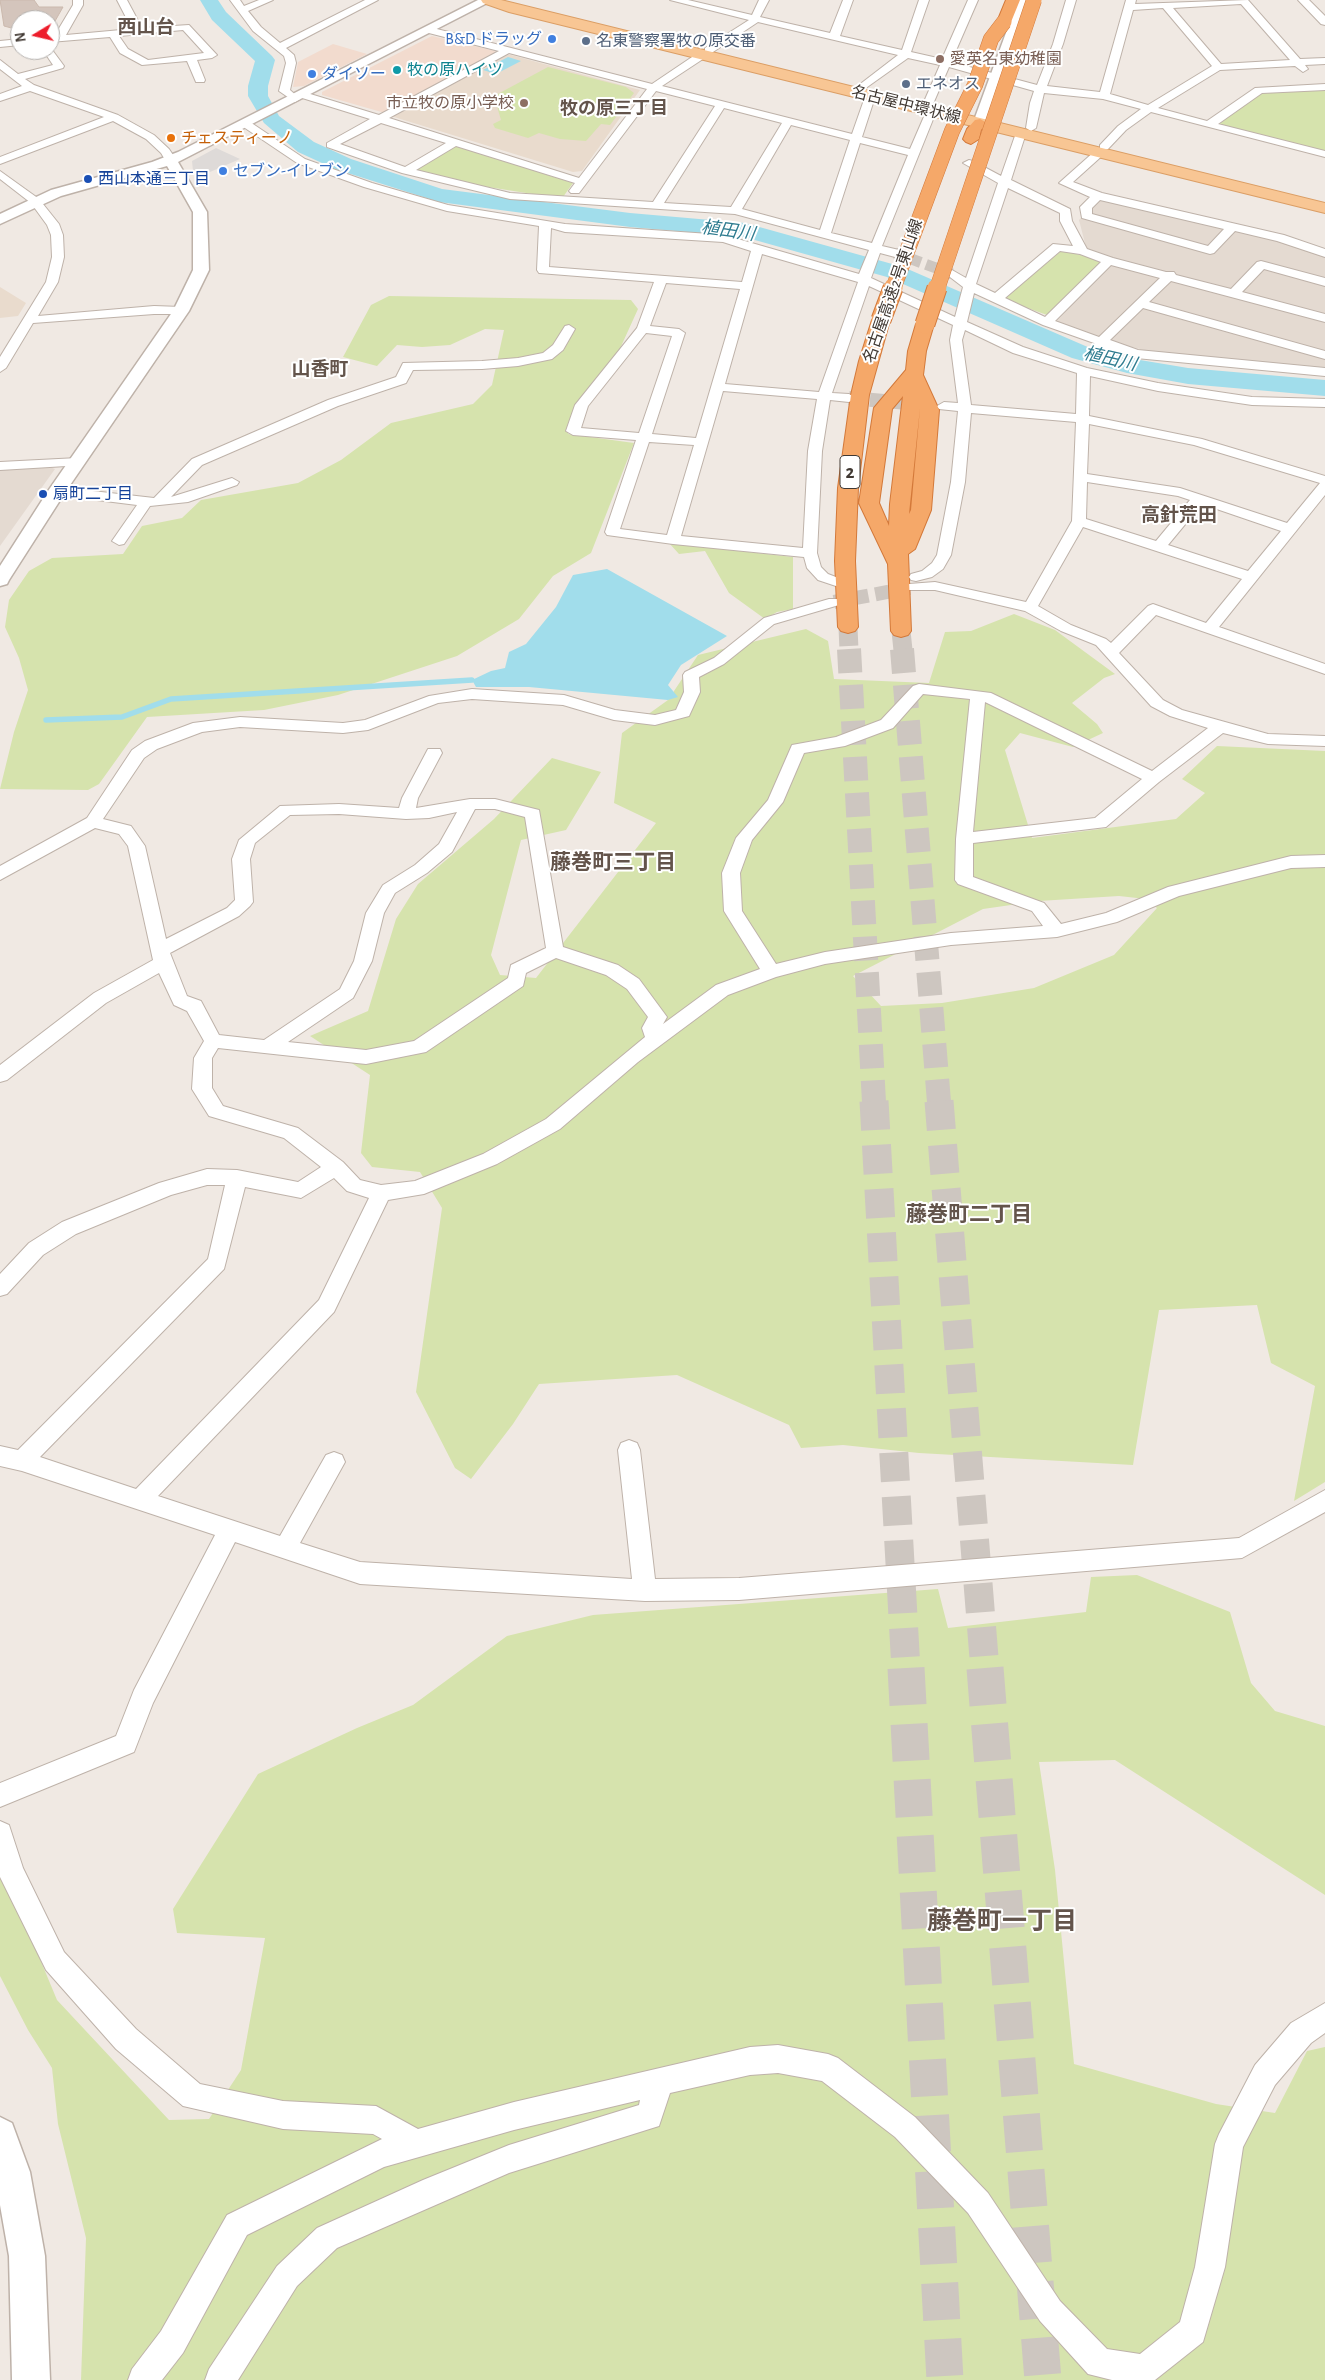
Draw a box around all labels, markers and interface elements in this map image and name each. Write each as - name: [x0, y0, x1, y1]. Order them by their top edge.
- north arrow: [10, 10, 60, 60]
- district label: 西山台: [118, 16, 174, 38]
- place label: B&D ドラッグ: [445, 29, 542, 49]
- text: N: [13, 31, 29, 43]
- place label: 名東警察署牧の原交番: [596, 31, 756, 51]
- marker: B&D ドラッグ: [546, 33, 558, 45]
- marker: 名東警察署牧の原交番: [580, 35, 592, 47]
- place label: 愛英名東幼稚園: [950, 49, 1062, 69]
- marker: 愛英名東幼稚園: [934, 53, 946, 65]
- place label: 牧の原ハイツ: [407, 60, 503, 80]
- place label: ダイソー: [322, 64, 386, 84]
- marker: 牧の原ハイツ: [391, 64, 403, 76]
- marker: ダイソー: [306, 68, 318, 80]
- place label: エネオス: [916, 74, 980, 94]
- marker: エネオス: [900, 78, 912, 90]
- street label: 名古屋中環状線: [849, 82, 963, 128]
- place label: 市立牧の原小学校: [386, 93, 514, 113]
- marker: 市立牧の原小学校: [518, 97, 530, 109]
- district label: 牧の原三丁目: [560, 98, 668, 120]
- place label: チェスティーノ: [181, 128, 293, 148]
- marker: チェスティーノ: [165, 132, 177, 144]
- place label: セブン-イレブン: [233, 161, 350, 181]
- marker: セブン-イレブン: [217, 165, 229, 177]
- place label: 西山本通三丁目: [98, 169, 210, 189]
- marker: 西山本通三丁目: [82, 173, 94, 185]
- street label: 名古屋高速2号東山線: [859, 216, 927, 366]
- water label: 植田川: [700, 217, 756, 245]
- water label: 植田川: [1081, 342, 1139, 376]
- district label: 山香町: [292, 358, 348, 380]
- road number: 2: [840, 456, 860, 488]
- place label: 扇町二丁目: [53, 484, 133, 504]
- marker: 扇町二丁目: [37, 488, 49, 500]
- district label: 高針荒田: [1141, 504, 1217, 526]
- district label: 藤巻町三丁目: [550, 850, 676, 876]
- district label: 藤巻町二丁目: [906, 1202, 1032, 1228]
- district label: 藤巻町一丁目: [927, 1906, 1077, 1936]

